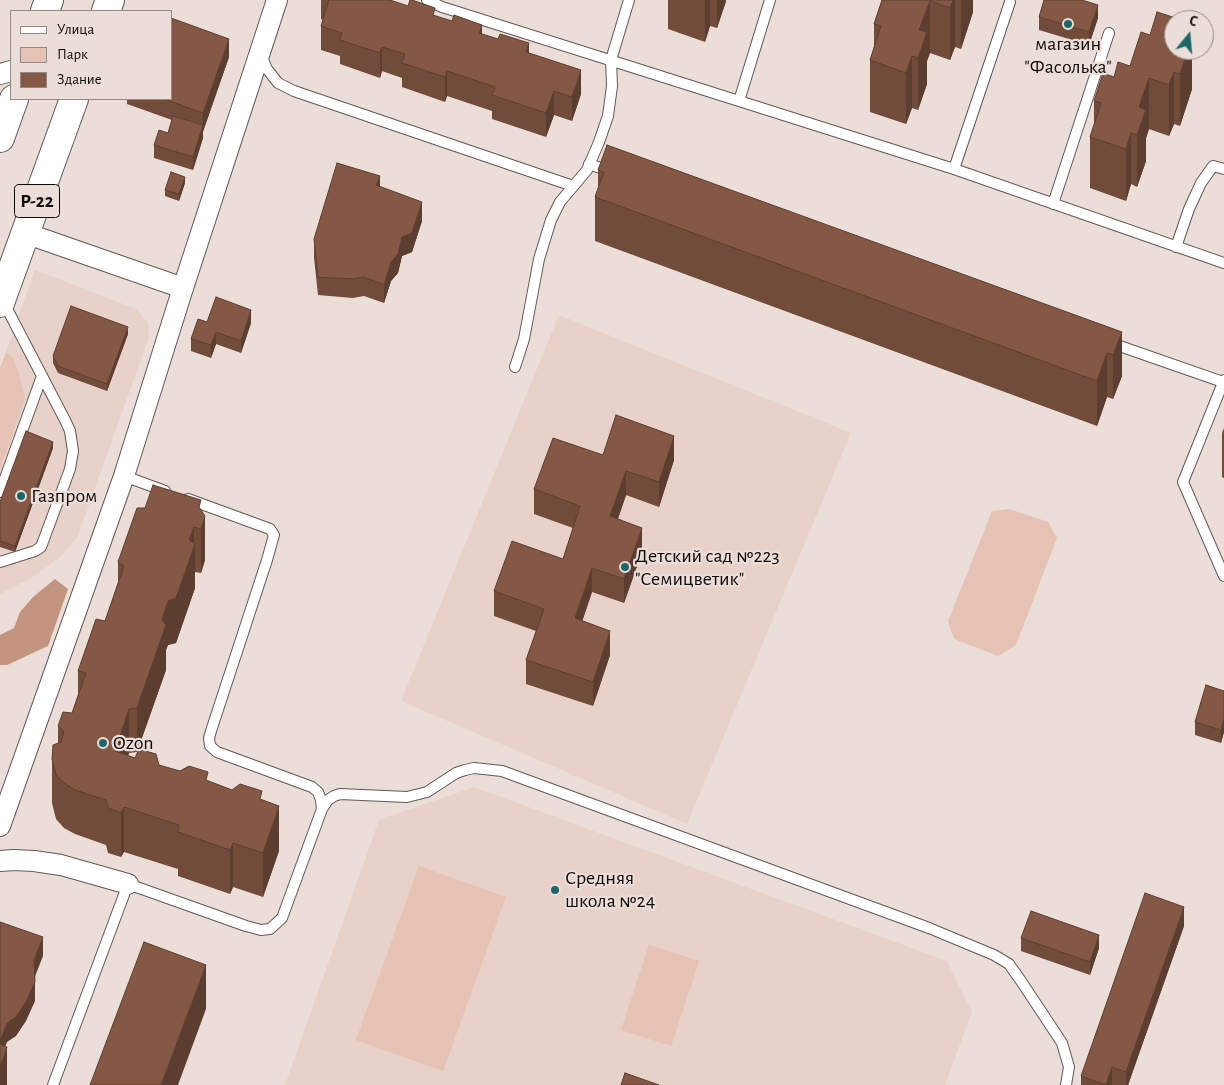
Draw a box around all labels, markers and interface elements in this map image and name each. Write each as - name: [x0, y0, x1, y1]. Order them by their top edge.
- legend: [10, 10, 172, 100]
- north arrow: [1164, 10, 1214, 60]
- text: С: [1187, 14, 1199, 29]
- marker: магазин "Фасолька": [1062, 18, 1074, 30]
- text: Улица: [57, 22, 94, 37]
- place label: магазин "Фасолька": [1024, 32, 1112, 79]
- text: Парк: [57, 47, 88, 62]
- text: Здание: [57, 72, 102, 87]
- road number: Р-22: [15, 185, 60, 218]
- place label: Газпром: [31, 484, 97, 508]
- marker: Газпром: [15, 490, 27, 502]
- place label: Детский сад №223 "Семицветик": [635, 544, 780, 591]
- marker: Детский сад №223 "Семицветик": [619, 561, 631, 573]
- place label: Ozon: [113, 731, 154, 755]
- marker: Ozon: [97, 737, 109, 749]
- place label: Средняя школа №24: [565, 866, 655, 913]
- marker: Средняя школа №24: [549, 884, 561, 896]

